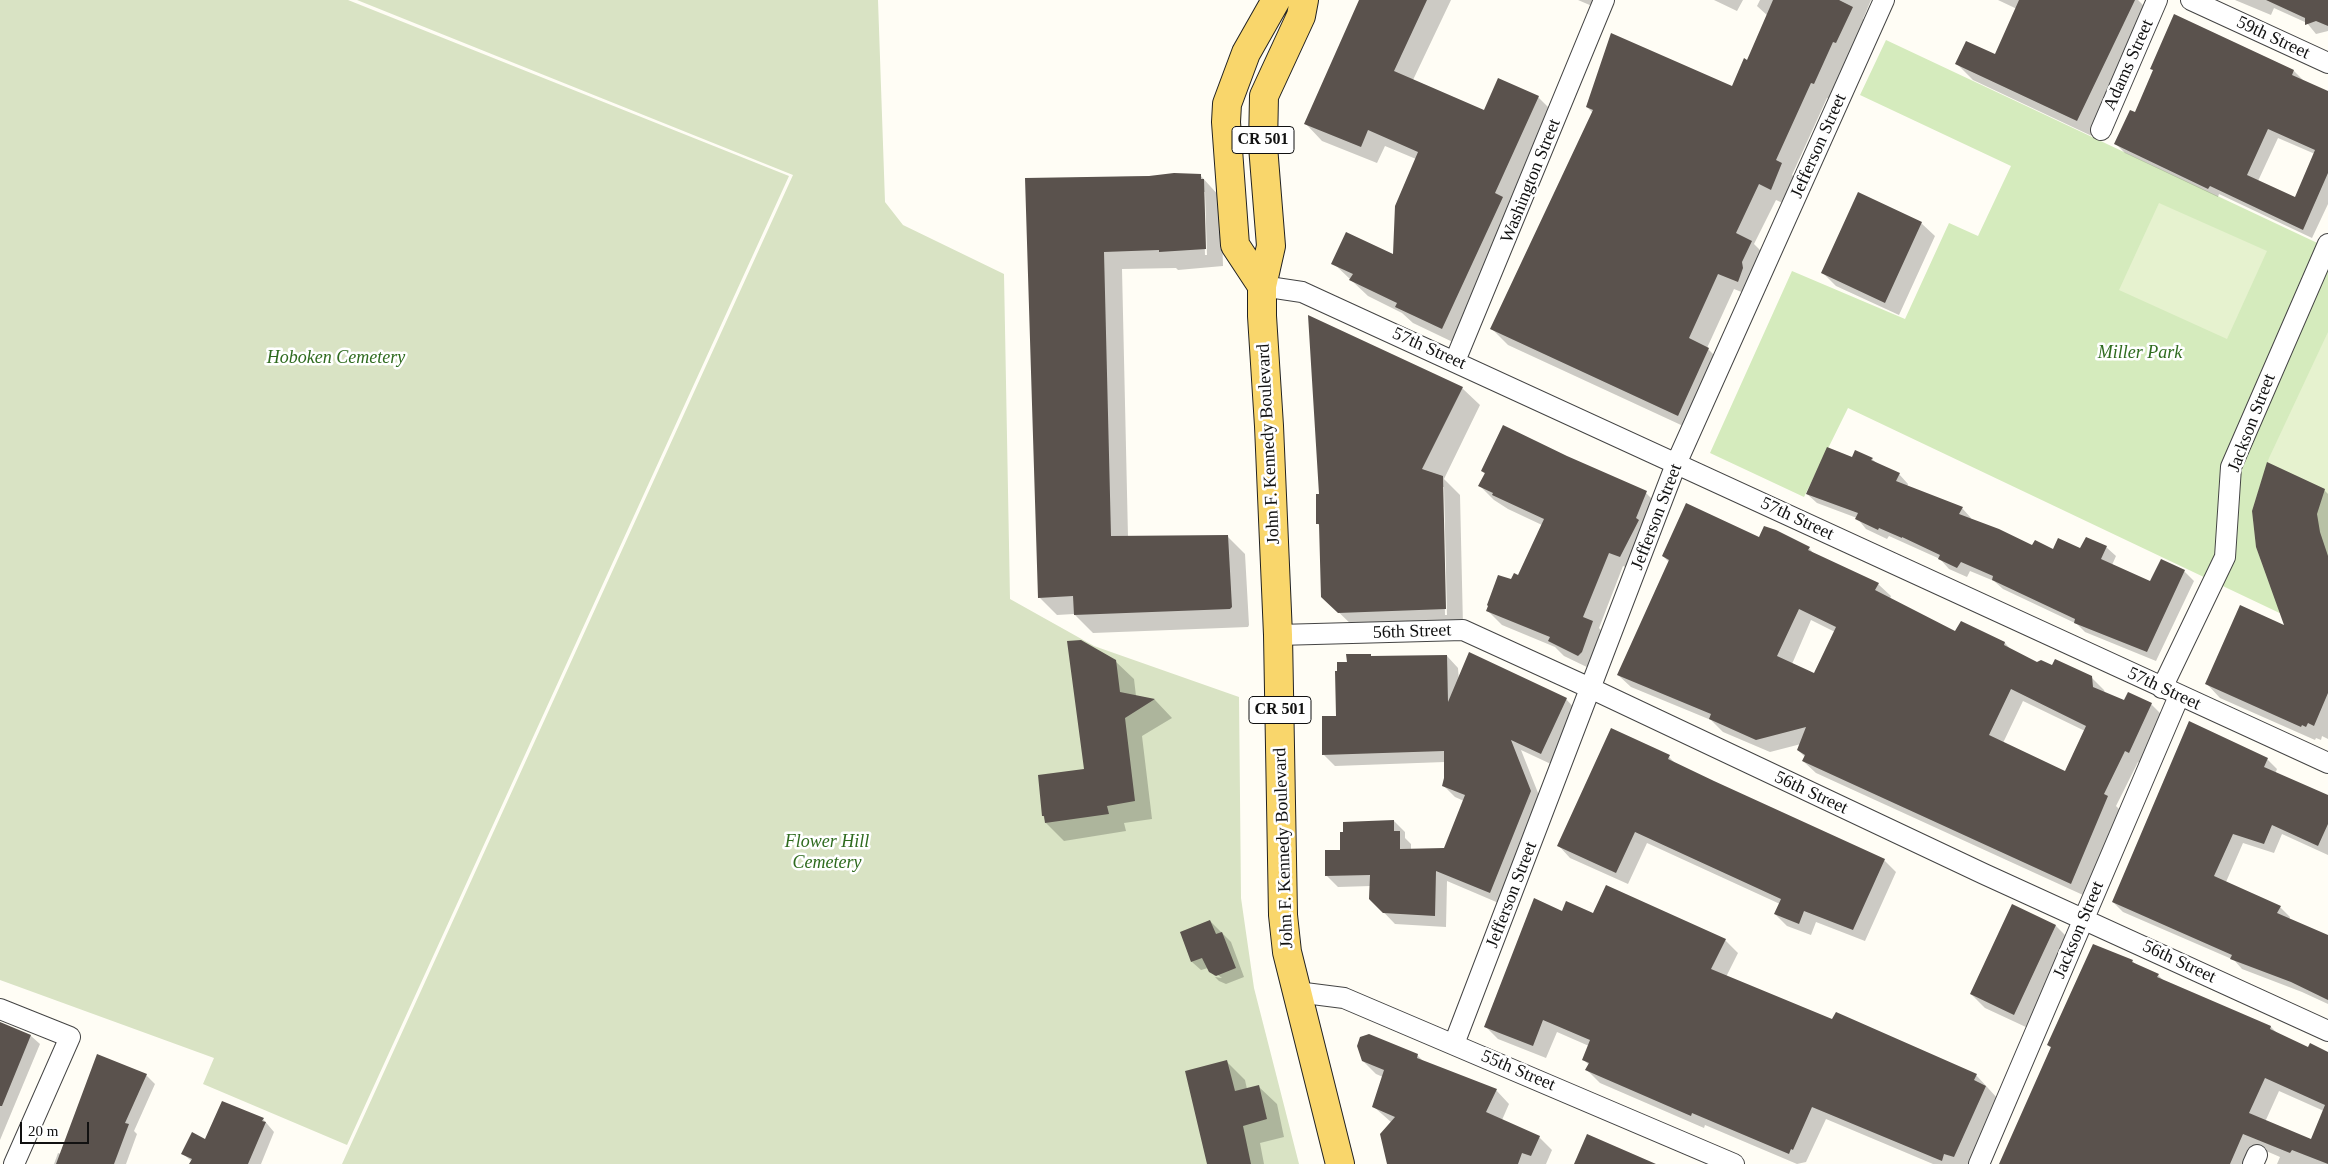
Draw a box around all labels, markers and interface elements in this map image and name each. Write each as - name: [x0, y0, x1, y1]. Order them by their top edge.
- street label: 59th Street: [2233, 12, 2313, 64]
- street label: Adams Street: [2099, 16, 2159, 114]
- street label: Jefferson Street: [1786, 90, 1852, 202]
- street label: Washington Street: [1496, 116, 1566, 246]
- road number: CR 501: [1232, 126, 1294, 154]
- street label: 57th Street: [1389, 323, 1469, 375]
- park label: Miller Park: [2098, 342, 2182, 364]
- street label: John F. Kennedy Boulevard: [1253, 343, 1285, 545]
- park label: Hoboken Cemetery: [267, 347, 405, 369]
- street label: Jackson Street: [2223, 371, 2281, 475]
- street label: Jefferson Street: [1627, 461, 1687, 573]
- street label: 57th Street: [1757, 493, 1837, 545]
- street label: 56th Street: [1372, 620, 1452, 644]
- street label: 57th Street: [2124, 663, 2204, 715]
- road number: CR 501: [1249, 696, 1311, 724]
- street label: John F. Kennedy Boulevard: [1270, 747, 1298, 949]
- street label: 56th Street: [1771, 767, 1851, 819]
- park label: Flower Hill Cemetery: [785, 831, 869, 874]
- street label: Jefferson Street: [1482, 839, 1542, 951]
- street label: Jackson Street: [2049, 878, 2109, 982]
- street label: 56th Street: [2139, 936, 2219, 988]
- street label: 55th Street: [1478, 1046, 1558, 1096]
- scale bar: [22, 1112, 91, 1144]
- text: 20 m: [28, 1123, 58, 1139]

